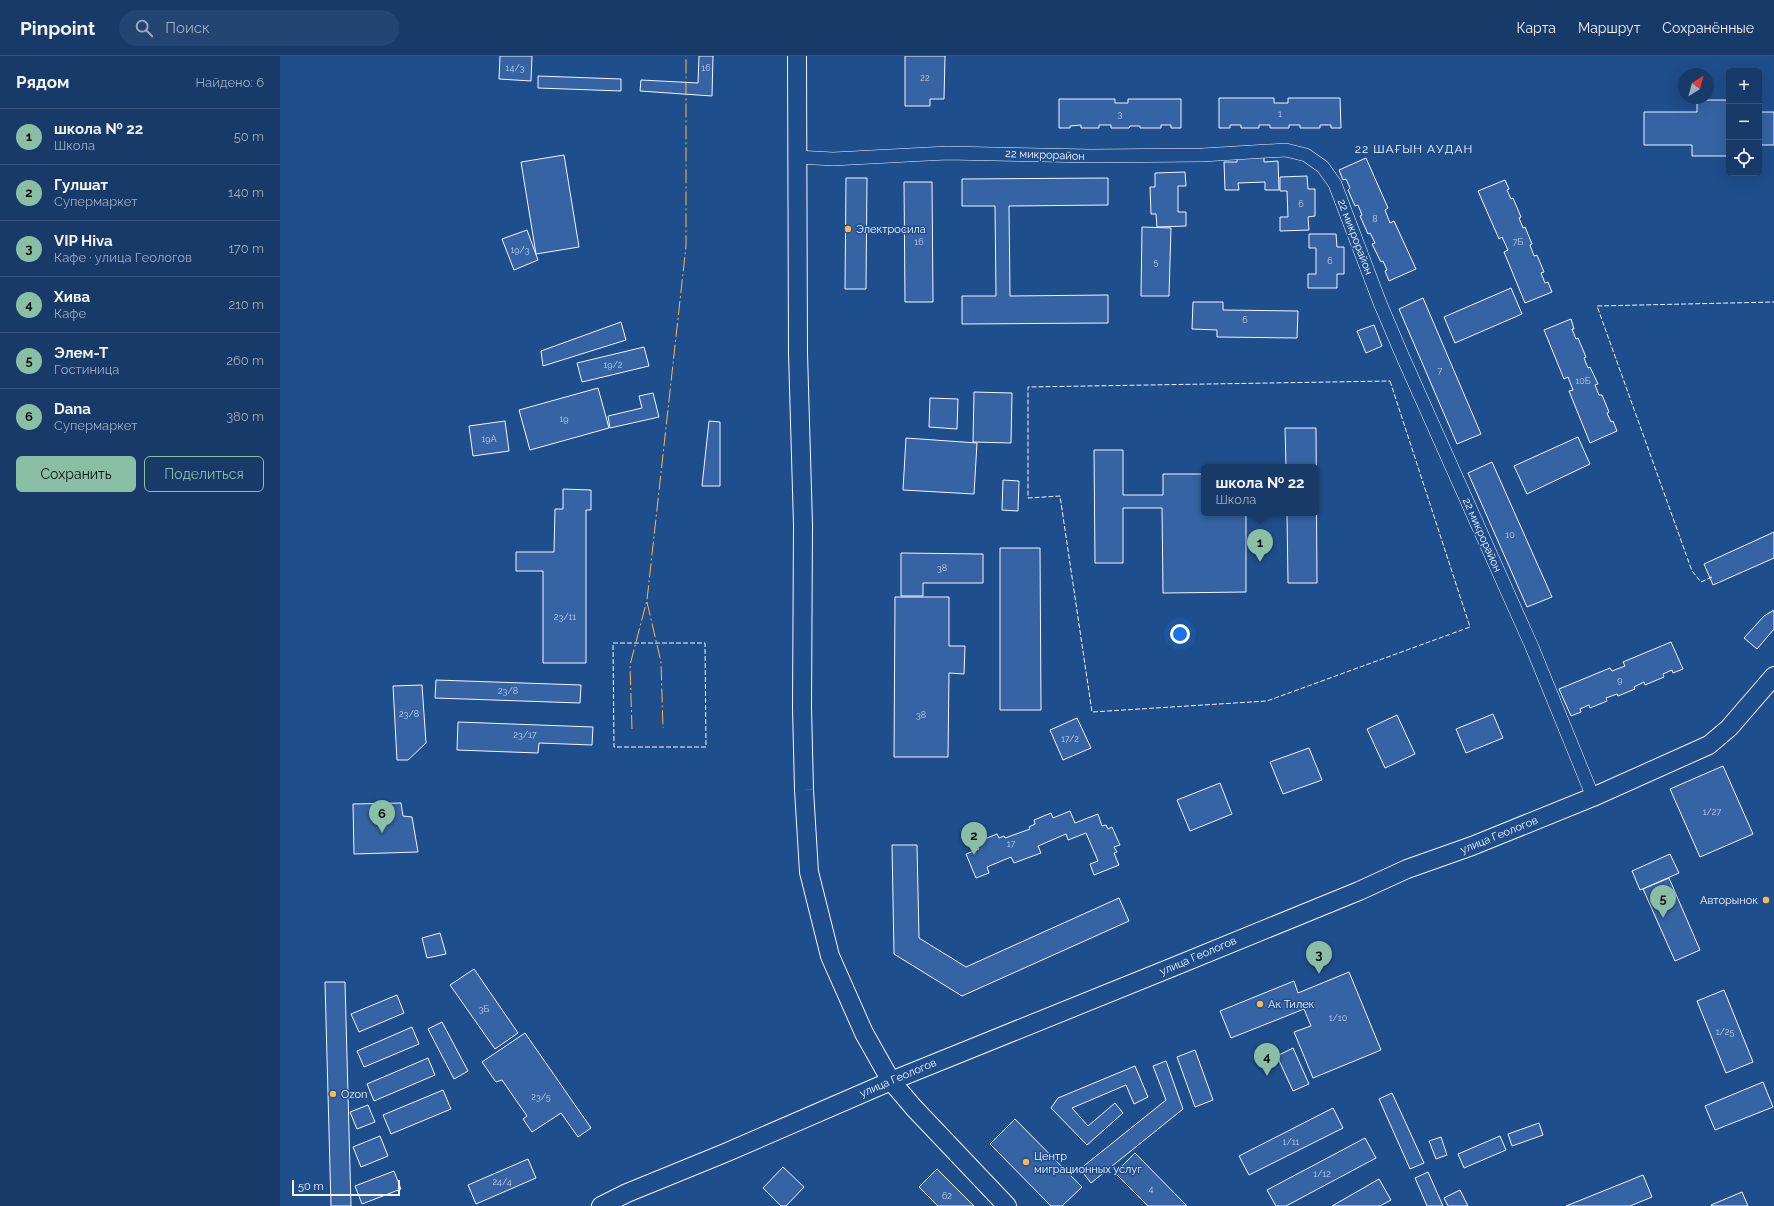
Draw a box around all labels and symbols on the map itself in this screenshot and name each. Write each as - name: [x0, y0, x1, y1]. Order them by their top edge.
- house number: 14/3: [506, 63, 525, 73]
- house number: 16: [701, 63, 711, 73]
- north arrow: [1678, 68, 1714, 104]
- house number: 22: [920, 73, 930, 83]
- house number: 3: [1118, 109, 1123, 119]
- house number: 1: [1278, 109, 1282, 119]
- district label: 22 ШАҒЫН АУДАН: [1355, 142, 1473, 156]
- street label: 22 микрорайон: [1005, 147, 1085, 163]
- street label: 22 микрорайон: [1335, 197, 1375, 277]
- house number: 6: [1298, 199, 1304, 209]
- house number: 8: [1372, 214, 1378, 224]
- place label: Электросила: [856, 223, 926, 236]
- marker: Электросила: [843, 224, 853, 234]
- house number: 16: [914, 237, 924, 247]
- house number: 7Б: [1513, 237, 1523, 247]
- house number: 19/3: [510, 245, 530, 255]
- house number: 6: [1327, 256, 1333, 266]
- house number: 5: [1154, 257, 1159, 267]
- house number: 6: [1242, 315, 1248, 325]
- house number: 19/2: [603, 360, 623, 370]
- house number: 7: [1438, 366, 1443, 376]
- house number: 10Б: [1575, 376, 1591, 386]
- house number: 19: [559, 414, 569, 424]
- house number: 19А: [481, 434, 497, 444]
- street label: 22 микрорайон: [1460, 496, 1504, 574]
- pin: 1: [1247, 529, 1273, 562]
- house number: 10: [1505, 530, 1515, 540]
- house number: 38: [937, 563, 947, 573]
- house number: 23/11: [554, 612, 576, 622]
- your location: [1170, 624, 1190, 644]
- house number: 9: [1617, 675, 1623, 685]
- house number: 23/8: [498, 686, 518, 696]
- house number: 23/8: [399, 709, 419, 719]
- house number: 38: [916, 710, 926, 720]
- house number: 23/17: [513, 730, 537, 740]
- house number: 17/2: [1061, 734, 1079, 744]
- pin: 6: [369, 800, 395, 833]
- house number: 1/27: [1703, 807, 1721, 817]
- street label: улица Геологов: [1458, 814, 1540, 856]
- pin: 2: [961, 822, 987, 855]
- house number: 17: [1007, 839, 1015, 849]
- pin: 5: [1650, 885, 1676, 918]
- place label: Авторынок: [1700, 894, 1758, 907]
- marker: Авторынок: [1761, 895, 1771, 905]
- street label: улица Геологов: [1158, 934, 1239, 978]
- pin: 3: [1306, 941, 1332, 974]
- place label: Ак Тилек: [1268, 998, 1315, 1011]
- marker: Ак Тилек: [1255, 999, 1265, 1009]
- house number: 3Б: [479, 1004, 489, 1014]
- house number: 1/10: [1329, 1013, 1348, 1023]
- house number: 1/25: [1716, 1027, 1734, 1037]
- pin: 4: [1254, 1043, 1280, 1076]
- street label: улица Геологов: [858, 1056, 939, 1100]
- place label: Ozon: [341, 1088, 368, 1101]
- marker: Ozon: [328, 1089, 338, 1099]
- house number: 23/5: [531, 1092, 551, 1102]
- house number: 1/11: [1283, 1137, 1300, 1147]
- place label: Центр миграционных услуг: [1034, 1150, 1142, 1176]
- marker: Центр миграционных услуг: [1021, 1157, 1031, 1167]
- house number: 1/12: [1313, 1169, 1331, 1179]
- house number: 24/4: [492, 1177, 512, 1187]
- scale bar: [292, 1178, 400, 1197]
- house number: 4: [1149, 1184, 1154, 1194]
- house number: 62: [942, 1191, 952, 1201]

